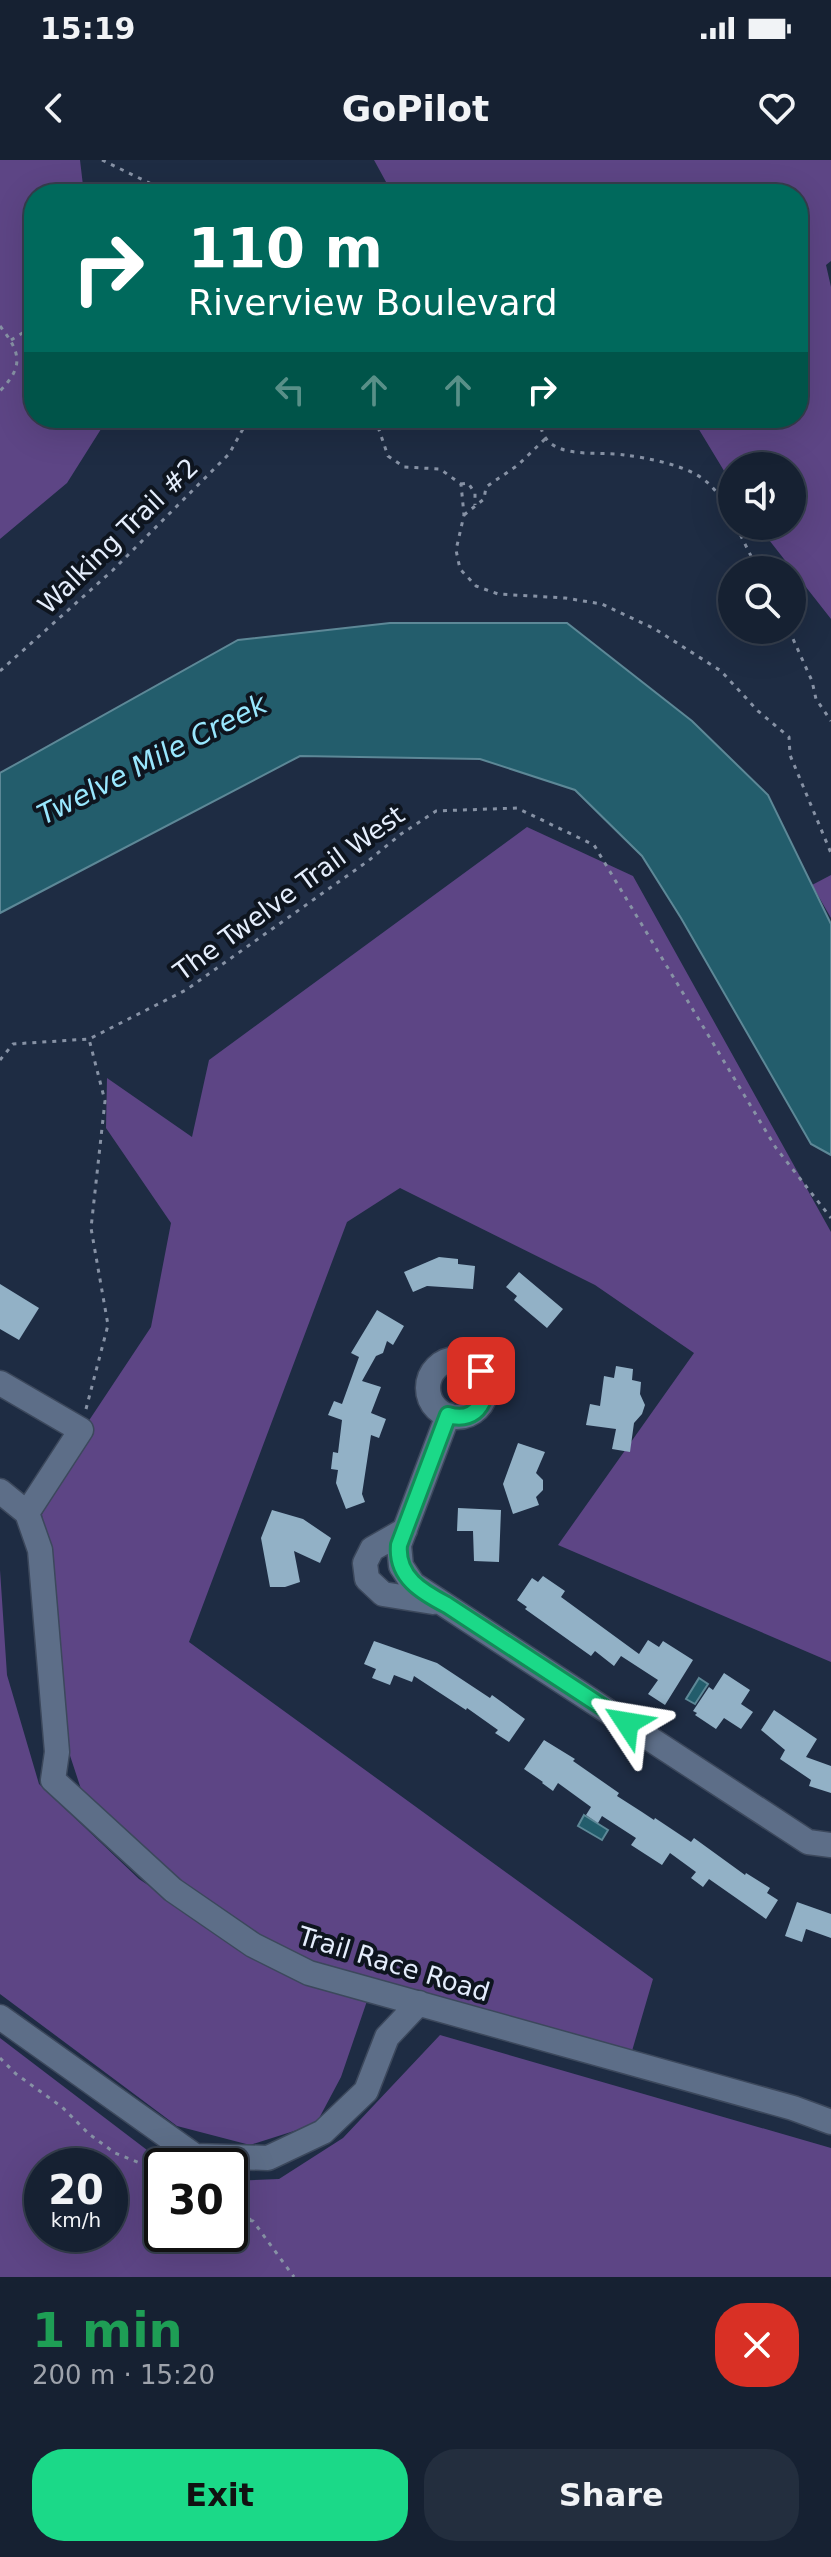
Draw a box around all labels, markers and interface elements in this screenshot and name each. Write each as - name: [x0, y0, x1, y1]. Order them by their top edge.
- text: 15:19: [40, 11, 136, 46]
- icon: back: [32, 86, 76, 130]
- icon: heart: [755, 86, 799, 130]
- text: GoPilot: [342, 88, 489, 129]
- text: 110 m: [188, 215, 383, 280]
- icon: right: [56, 216, 160, 320]
- text: Riverview Boulevard: [188, 282, 558, 323]
- icon: left: [268, 368, 312, 412]
- icon: ahead: [352, 368, 396, 412]
- icon: ahead: [436, 368, 480, 412]
- icon: right: [520, 368, 564, 412]
- street label: Walking Trail #2: [32, 452, 204, 620]
- map controls: [718, 452, 806, 644]
- button: sound: [718, 452, 806, 540]
- button: search: [718, 556, 806, 644]
- water label: Twelve Mile Creek: [32, 687, 274, 832]
- street label: The Twelve Trail West: [167, 799, 410, 987]
- pin: [447, 1337, 515, 1405]
- icon: arrive: [459, 1349, 503, 1393]
- position arrow: [585, 1681, 669, 1765]
- street label: Trail Race Road: [294, 1920, 493, 2007]
- speed limit sign: 30: [144, 2148, 248, 2252]
- text: 20: [48, 2167, 104, 2213]
- text: km/h: [51, 2208, 101, 2232]
- text: 1 min: [32, 2302, 183, 2358]
- button: close: [715, 2303, 799, 2387]
- text: 200 m · 15:20: [32, 2360, 215, 2390]
- button: Exit: [32, 2449, 408, 2541]
- button: Share: [424, 2449, 799, 2541]

